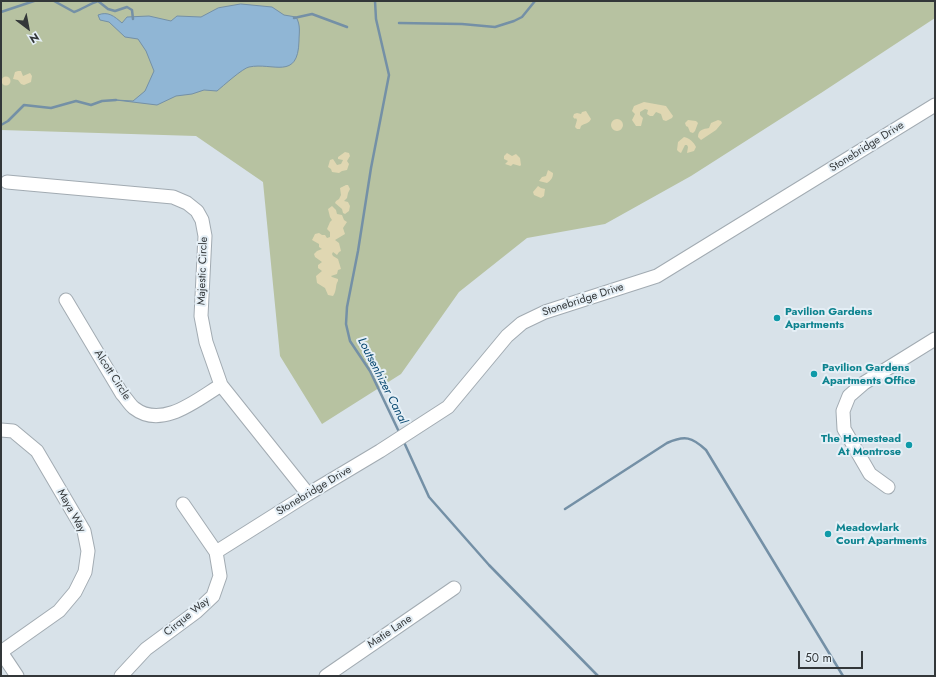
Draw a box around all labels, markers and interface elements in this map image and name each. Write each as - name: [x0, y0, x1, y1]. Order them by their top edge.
- north arrow: [8, 8, 48, 48]
- text: N: [26, 29, 42, 47]
- street label: Stonebridge Drive: [827, 119, 907, 175]
- street label: Majestic Circle: [195, 237, 211, 305]
- street label: Stonebridge Drive: [541, 281, 625, 319]
- place label: Pavilion Gardens Apartments: [785, 305, 872, 331]
- marker: Pavilion Gardens Apartments: [772, 313, 782, 323]
- water label: Loutsenhizer Canal: [354, 335, 410, 427]
- street label: Alcott Circle: [91, 347, 133, 403]
- place label: Pavilion Gardens Apartments Office: [822, 361, 916, 387]
- marker: Pavilion Gardens Apartments Office: [809, 369, 819, 379]
- place label: The Homestead At Montrose: [821, 432, 901, 458]
- marker: The Homestead At Montrose: [904, 440, 914, 450]
- street label: Stonebridge Drive: [274, 463, 354, 519]
- street label: Maya Way: [54, 487, 88, 535]
- place label: Meadowlark Court Apartments: [836, 521, 927, 547]
- marker: Meadowlark Court Apartments: [823, 529, 833, 539]
- street label: Cirque Way: [162, 595, 212, 639]
- street label: Matie Lane: [365, 612, 415, 652]
- scale bar: [800, 643, 865, 669]
- text: 50 m: [805, 649, 832, 667]

